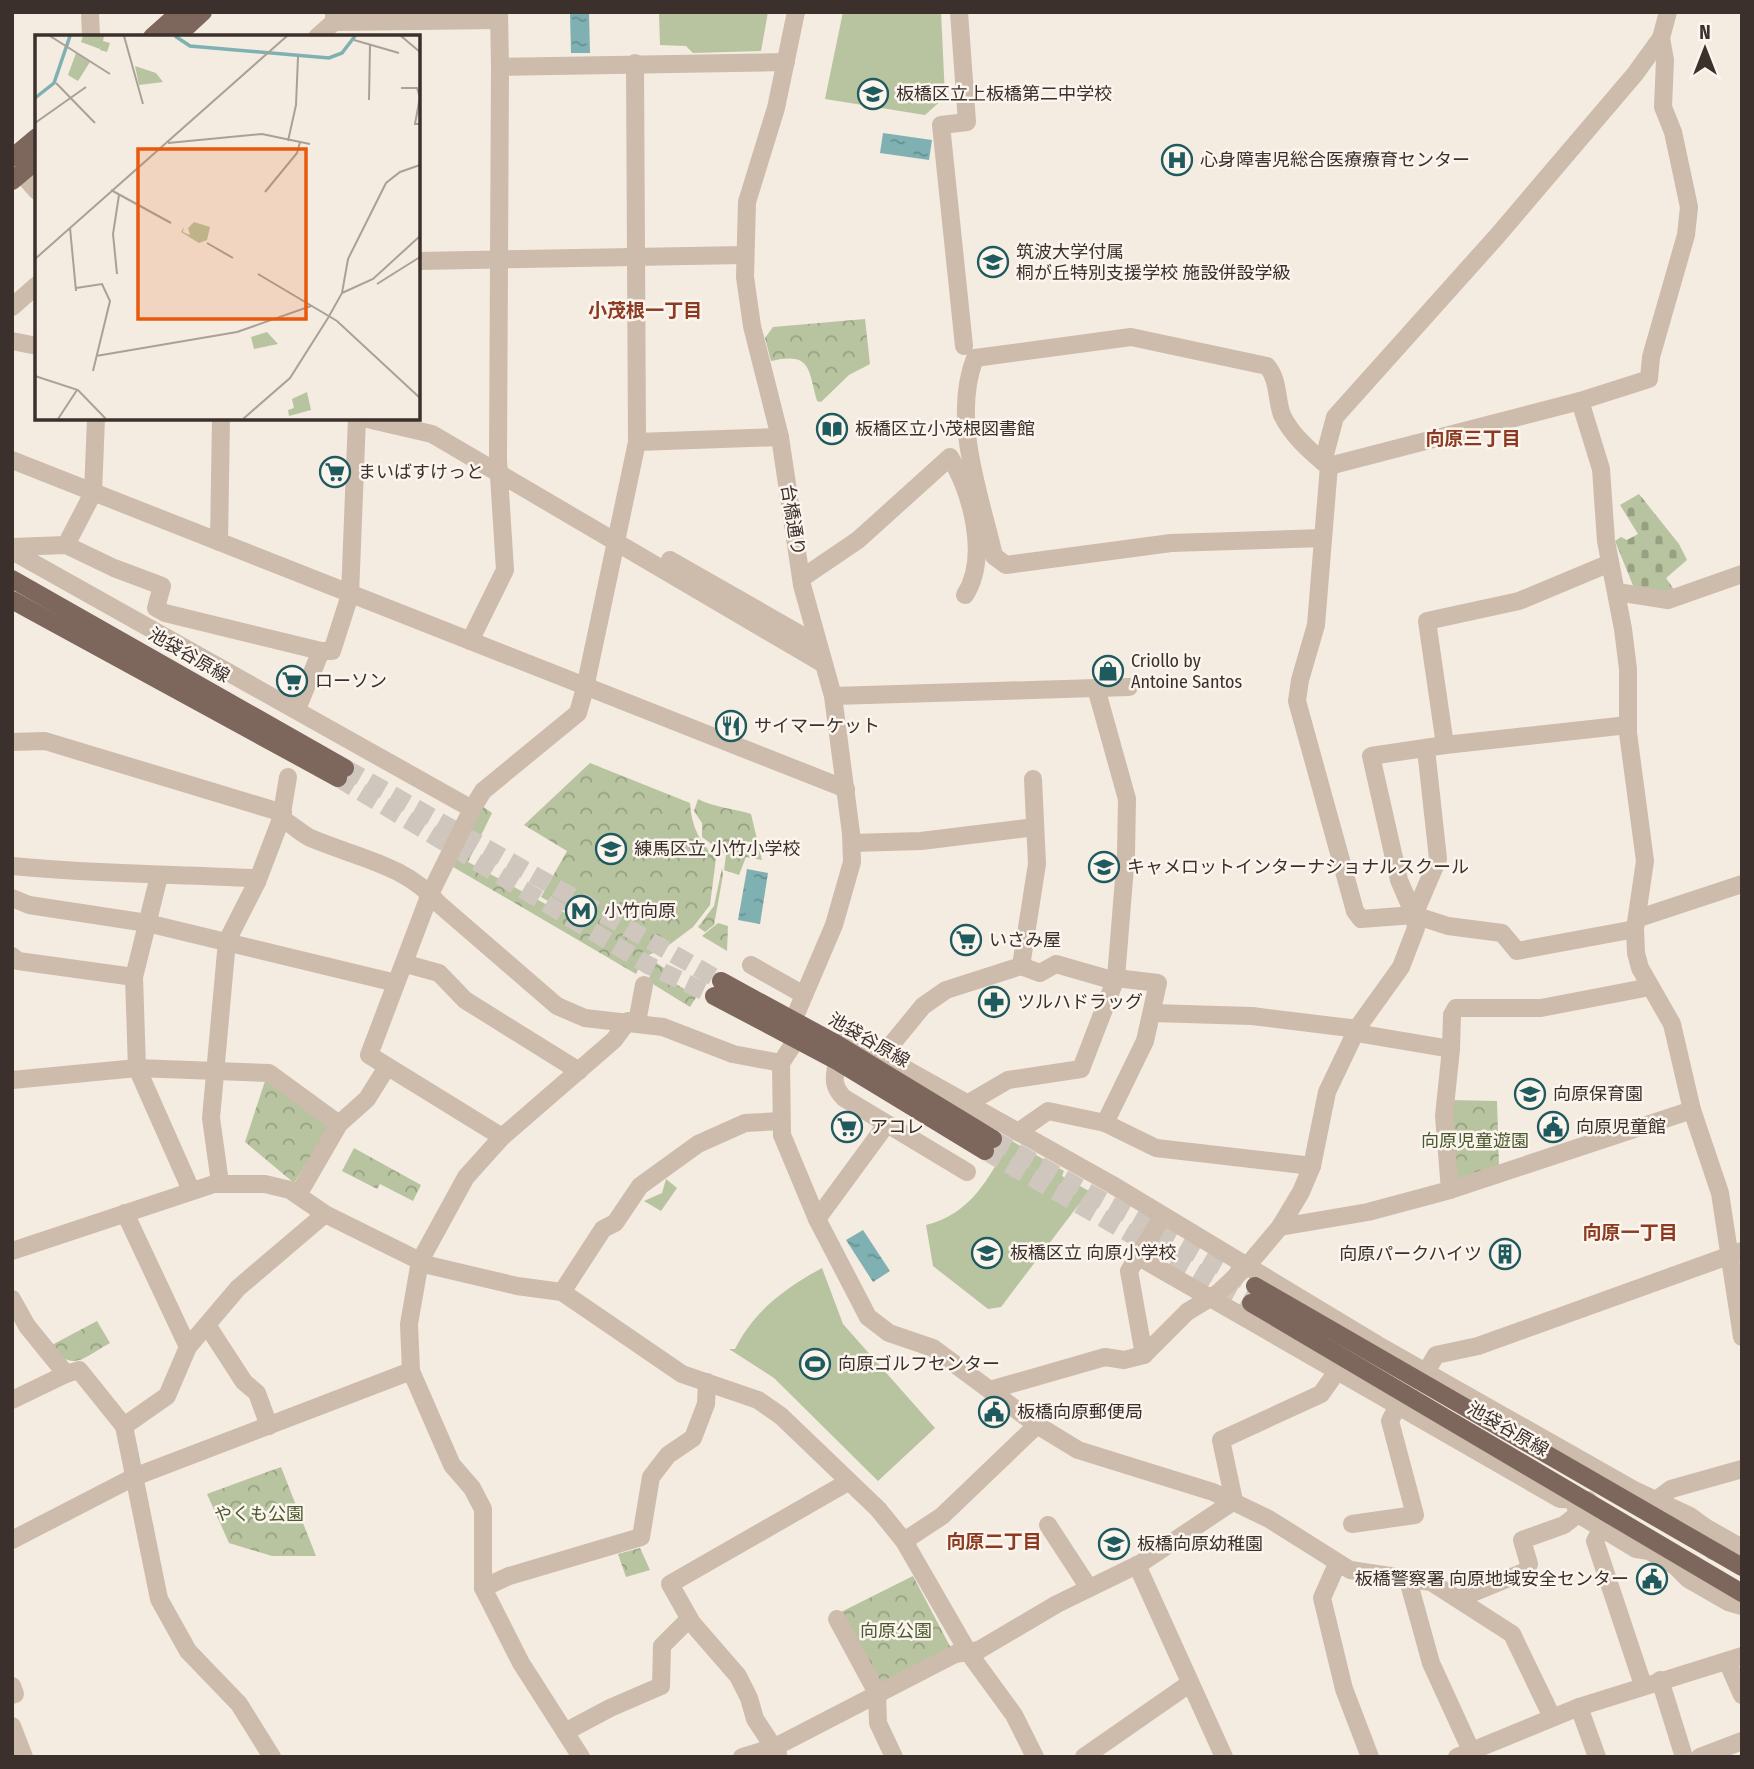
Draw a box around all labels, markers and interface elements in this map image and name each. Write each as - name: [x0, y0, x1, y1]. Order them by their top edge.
- north arrow: [1670, 14, 1740, 84]
- text: N: [1699, 21, 1711, 44]
- inset map: [35, 35, 420, 420]
- school or university icon: 板橋区立上板橋第二中学校: [856, 77, 890, 111]
- place label: 板橋区立上板橋第二中学校: [896, 83, 1112, 105]
- hospital icon: 心身障害児総合医療療育センター: [1160, 143, 1194, 177]
- place label: 心身障害児総合医療療育センター: [1200, 149, 1470, 171]
- place label: 筑波大学付属 桐が丘特別支援学校 施設併設学級: [1016, 241, 1290, 284]
- school or university icon: 筑波大学付属 桐が丘特別支援学校 施設併設学級: [976, 245, 1010, 279]
- district label: 小茂根一丁目: [588, 299, 702, 322]
- library icon: 板橋区立小茂根図書館: [815, 412, 849, 446]
- place label: 板橋区立小茂根図書館: [855, 418, 1035, 440]
- district label: 向原三丁目: [1425, 427, 1521, 450]
- supermarket icon: まいばすけっと: [318, 455, 352, 489]
- place label: まいばすけっと: [358, 461, 484, 483]
- street label: 台橋通り: [777, 483, 809, 557]
- street label: 池袋谷原線: [145, 623, 233, 687]
- place label: Criollo by Antoine Santos: [1131, 650, 1242, 693]
- shop icon: Criollo by Antoine Santos: [1091, 654, 1125, 688]
- supermarket icon: ローソン: [275, 664, 309, 698]
- place label: ローソン: [315, 670, 387, 692]
- restaurant icon: サイマーケット: [714, 709, 748, 743]
- place label: サイマーケット: [754, 715, 880, 737]
- school or university icon: 練馬区立 小竹小学校: [594, 832, 628, 866]
- place label: 練馬区立 小竹小学校: [634, 838, 800, 860]
- school or university icon: キャメロットインターナショナルスクール: [1087, 850, 1121, 884]
- place label: キャメロットインターナショナルスクール: [1127, 856, 1469, 878]
- metro station icon: 小竹向原: [564, 894, 598, 928]
- place label: 小竹向原: [604, 900, 676, 922]
- supermarket icon: いさみ屋: [949, 923, 983, 957]
- place label: いさみ屋: [989, 929, 1061, 951]
- pharmacy icon: ツルハドラッグ: [977, 985, 1011, 1019]
- place label: ツルハドラッグ: [1017, 991, 1143, 1013]
- street label: 池袋谷原線: [825, 1008, 913, 1072]
- school or university icon: 向原保育園: [1513, 1077, 1547, 1111]
- place label: 向原保育園: [1553, 1083, 1643, 1105]
- supermarket icon: アコレ: [830, 1110, 864, 1144]
- public building icon: 向原児童館: [1536, 1110, 1570, 1144]
- place label: アコレ: [870, 1116, 924, 1138]
- place label: 向原児童館: [1576, 1116, 1666, 1138]
- park label: 向原児童遊園: [1421, 1130, 1529, 1152]
- district label: 向原一丁目: [1582, 1221, 1678, 1244]
- school or university icon: 板橋区立 向原小学校: [970, 1236, 1004, 1270]
- building icon: 向原パークハイツ: [1488, 1237, 1522, 1271]
- place label: 板橋区立 向原小学校: [1010, 1242, 1176, 1264]
- place label: 向原パークハイツ: [1339, 1243, 1482, 1265]
- sports icon: 向原ゴルフセンター: [798, 1347, 832, 1381]
- place label: 向原ゴルフセンター: [838, 1353, 1000, 1375]
- public building icon: 板橋向原郵便局: [977, 1395, 1011, 1429]
- street label: 池袋谷原線: [1464, 1397, 1552, 1461]
- place label: 板橋向原郵便局: [1017, 1401, 1143, 1423]
- park label: やくも公園: [214, 1503, 304, 1525]
- school or university icon: 板橋向原幼稚園: [1097, 1527, 1131, 1561]
- district label: 向原二丁目: [946, 1530, 1042, 1553]
- place label: 板橋向原幼稚園: [1137, 1533, 1263, 1555]
- public building icon: 板橋警察署 向原地域安全センター: [1635, 1562, 1669, 1596]
- place label: 板橋警察署 向原地域安全センター: [1355, 1568, 1629, 1590]
- park label: 向原公園: [860, 1620, 932, 1642]

